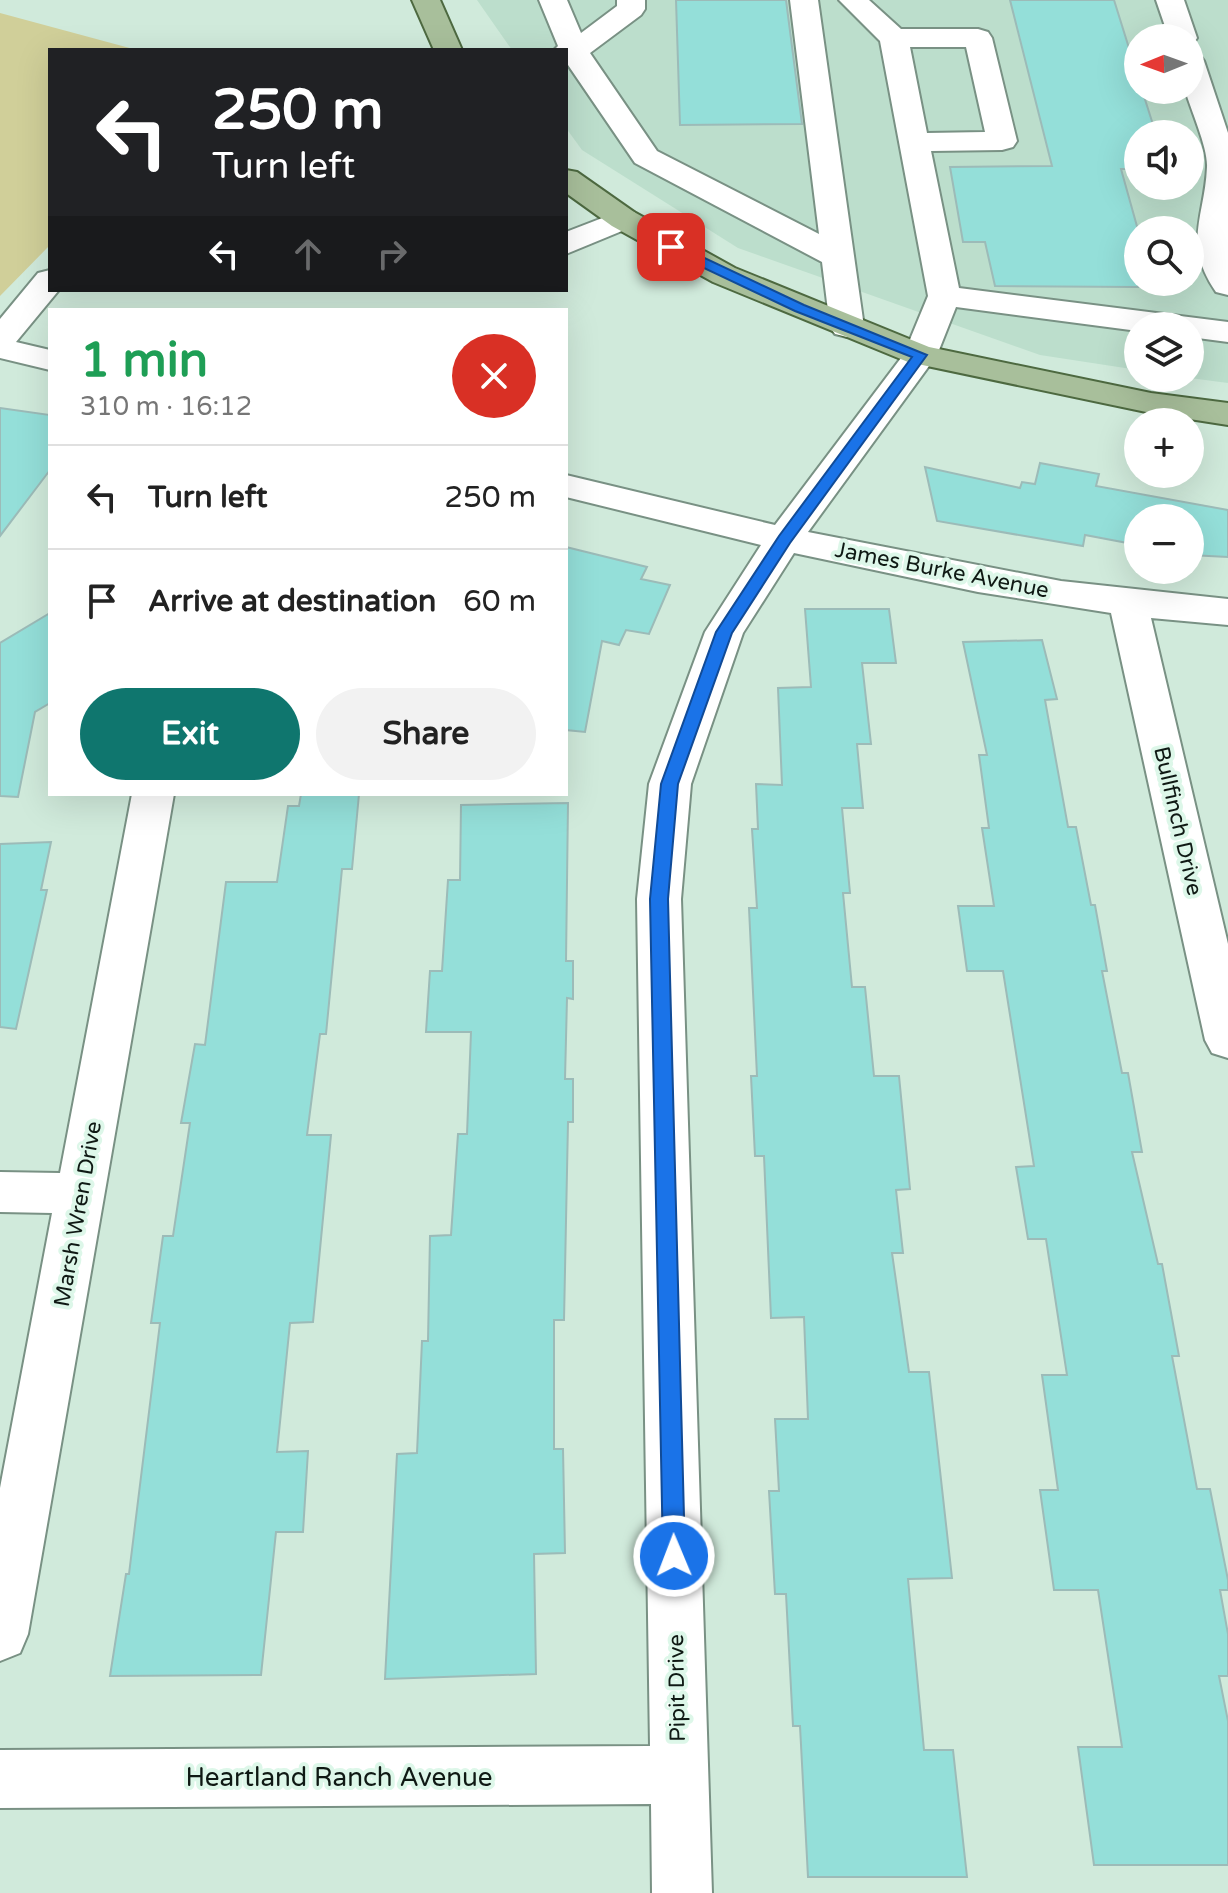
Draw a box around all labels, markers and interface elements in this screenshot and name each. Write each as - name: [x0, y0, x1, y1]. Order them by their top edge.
- north arrow: [1124, 24, 1204, 104]
- map controls: [1124, 24, 1204, 584]
- text: 250 m: [212, 77, 383, 144]
- icon: left: [80, 80, 184, 184]
- button: sound: [1124, 120, 1204, 200]
- text: Turn left: [212, 145, 355, 188]
- pin: [637, 213, 705, 281]
- button: search: [1124, 216, 1204, 296]
- icon: arrive: [649, 225, 693, 269]
- icon: left: [202, 232, 246, 276]
- icon: ahead: [286, 232, 330, 276]
- icon: right: [370, 232, 414, 276]
- button: layers: [1124, 312, 1204, 392]
- text: 1 min: [80, 332, 208, 390]
- button: close: [452, 334, 536, 418]
- text: 310 m · 16:12: [80, 391, 252, 422]
- button: +: [1124, 408, 1204, 488]
- icon: left: [80, 475, 124, 519]
- text: Turn left: [148, 479, 267, 516]
- text: 250 m: [444, 479, 536, 516]
- button: −: [1124, 504, 1204, 584]
- street label: James Burke Avenue: [833, 537, 1051, 603]
- icon: arrive: [80, 579, 124, 623]
- text: Arrive at destination: [148, 583, 436, 620]
- text: 60 m: [463, 583, 536, 620]
- button: Exit: [80, 688, 300, 780]
- button: Share: [316, 688, 536, 780]
- street label: Bullfinch Drive: [1148, 744, 1208, 898]
- street label: Marsh Wren Drive: [49, 1119, 107, 1309]
- position arrow: [632, 1514, 716, 1598]
- street label: Pipit Drive: [663, 1634, 691, 1742]
- street label: Heartland Ranch Avenue: [185, 1762, 493, 1793]

